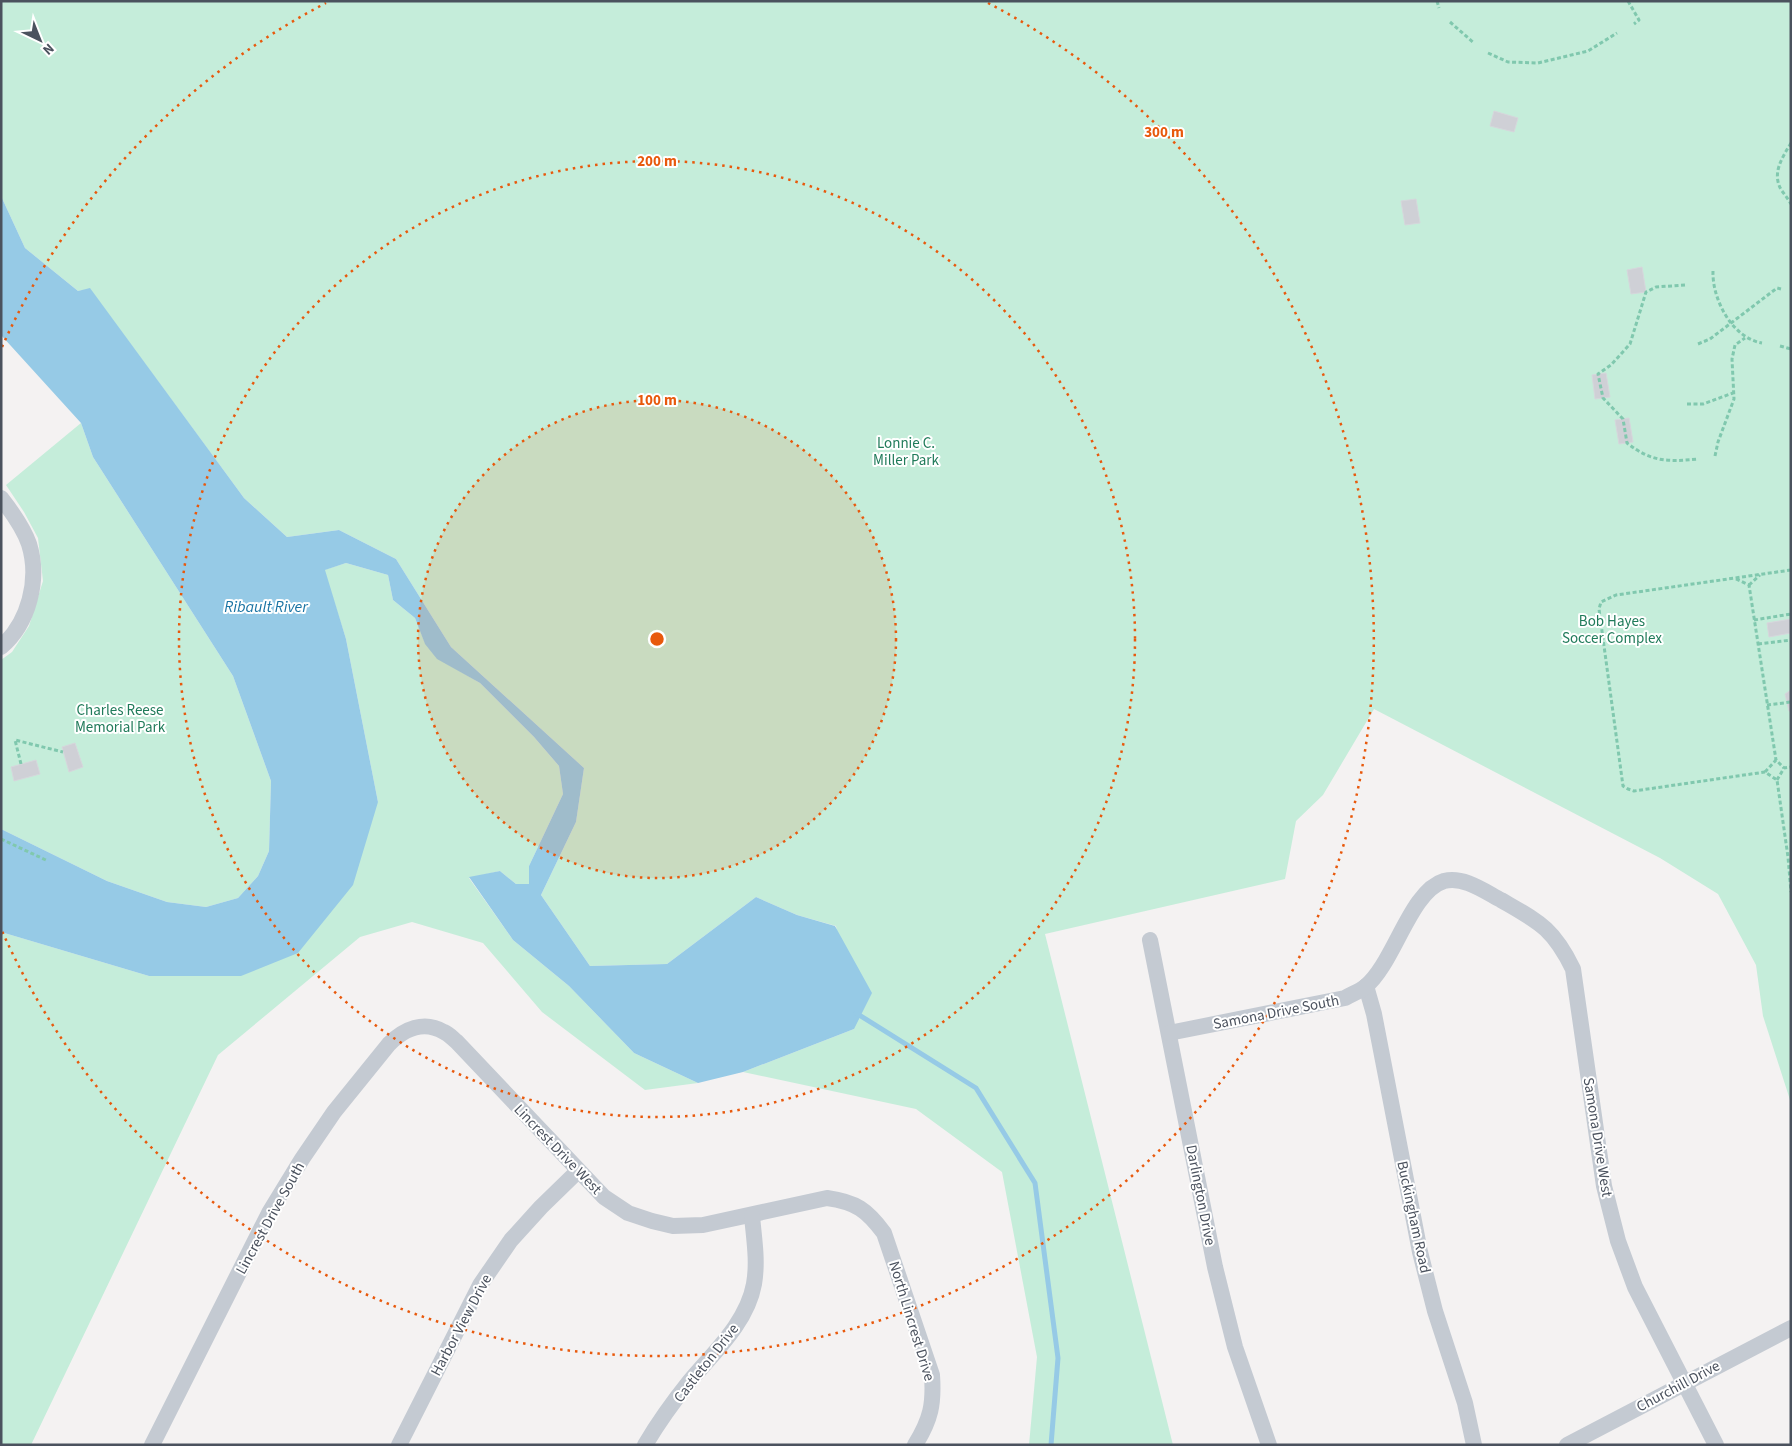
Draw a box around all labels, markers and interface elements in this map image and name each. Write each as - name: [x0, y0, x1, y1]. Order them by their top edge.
- north arrow: [15, 15, 65, 65]
- text: N: [38, 38, 58, 59]
- text: 300 m: [1144, 122, 1184, 143]
- text: 200 m: [637, 151, 677, 172]
- text: 100 m: [637, 390, 677, 411]
- park label: Lonnie C. Miller Park: [873, 433, 940, 471]
- water label: Ribault River: [224, 596, 309, 618]
- park label: Bob Hayes Soccer Complex: [1562, 611, 1662, 649]
- centre of rings: [648, 630, 666, 648]
- park label: Charles Reese Memorial Park: [75, 700, 166, 738]
- street label: Samona Drive South: [1211, 990, 1341, 1035]
- street label: Samona Drive West: [1578, 1076, 1617, 1198]
- street label: Lincrest Drive West: [509, 1099, 606, 1199]
- street label: Darlington Drive: [1180, 1143, 1221, 1247]
- street label: Lincrest Drive South: [231, 1158, 310, 1278]
- street label: Buckingham Road: [1391, 1159, 1436, 1275]
- street label: North Lincrest Drive: [883, 1259, 940, 1384]
- street label: Harbor View Drive: [426, 1271, 497, 1380]
- street label: Castleton Drive: [669, 1319, 744, 1407]
- street label: Churchill Drive: [1633, 1356, 1724, 1417]

